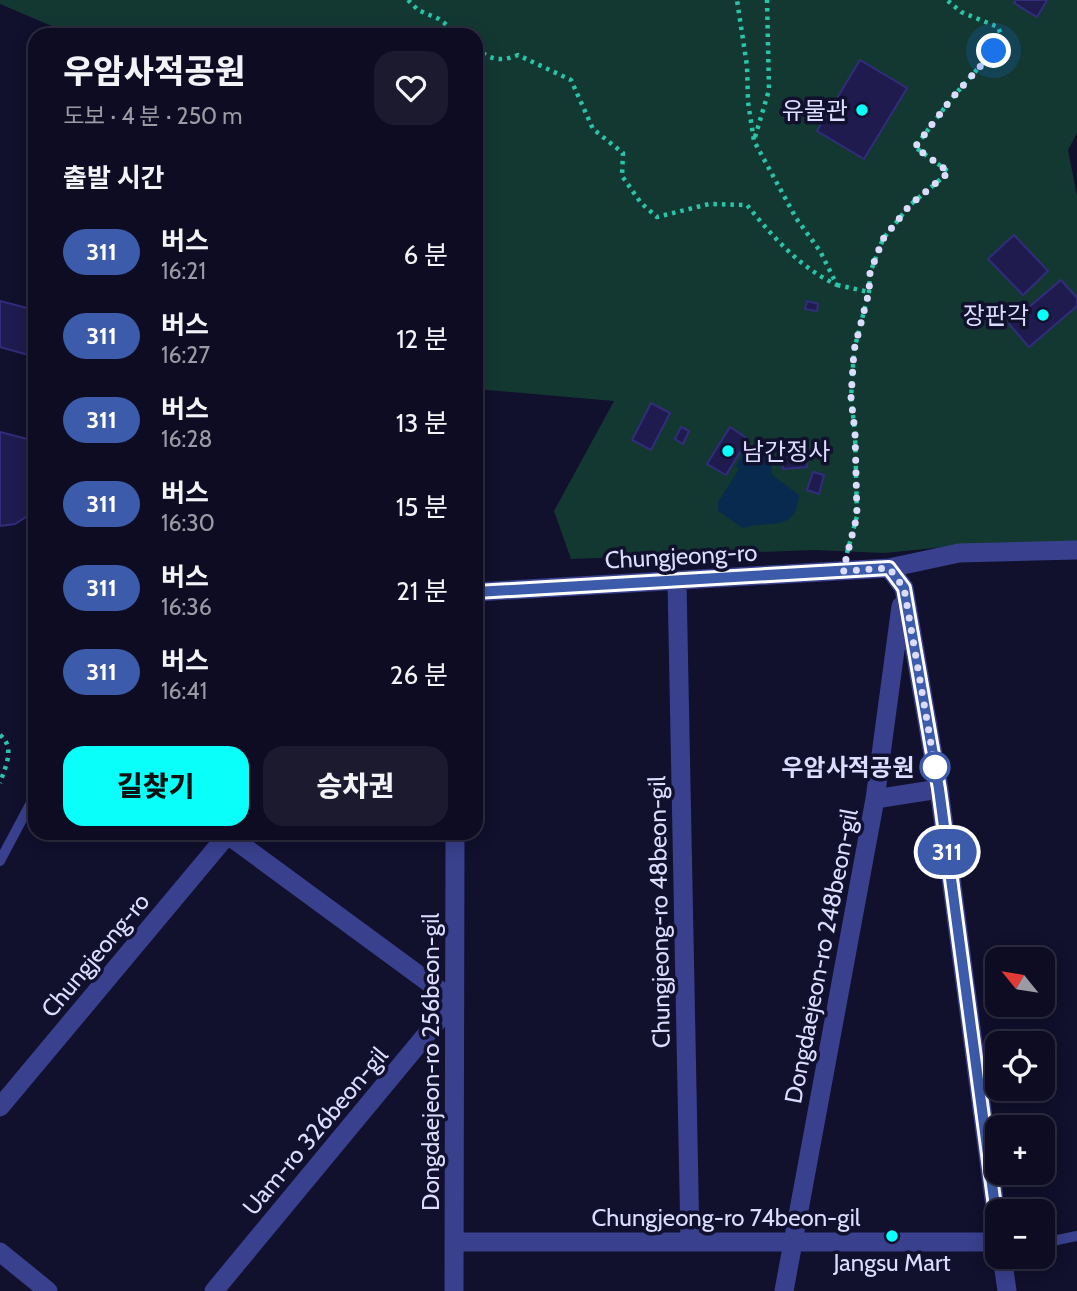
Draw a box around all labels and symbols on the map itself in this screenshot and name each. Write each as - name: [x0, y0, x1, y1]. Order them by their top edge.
- your location: [976, 33, 1011, 68]
- place label: 유물관: [782, 96, 848, 125]
- marker: 유물관: [854, 102, 870, 118]
- place label: 장판각: [963, 301, 1029, 330]
- marker: 장판각: [1035, 307, 1051, 323]
- place label: 남간정사: [742, 437, 830, 466]
- marker: 남간정사: [720, 443, 736, 459]
- street label: Chungjeong-ro: [604, 538, 758, 574]
- marker: 우암사적공원: [920, 752, 950, 782]
- place label: 우암사적공원: [782, 753, 914, 782]
- street label: Chungjeong-ro 48beon-gil: [642, 775, 676, 1048]
- street label: Dongdaejeon-ro 248beon-gil: [778, 806, 864, 1106]
- line badge: 311: [907, 829, 987, 875]
- street label: Chungjeong-ro: [35, 887, 155, 1023]
- street label: Dongdaejeon-ro 256beon-gil: [416, 913, 445, 1211]
- north arrow: [985, 947, 1055, 1017]
- street label: Uam-ro 326beon-gil: [236, 1041, 394, 1221]
- street label: Chungjeong-ro 74beon-gil: [592, 1203, 861, 1232]
- marker: Jangsu Mart: [884, 1228, 900, 1244]
- place label: Jangsu Mart: [832, 1248, 951, 1277]

